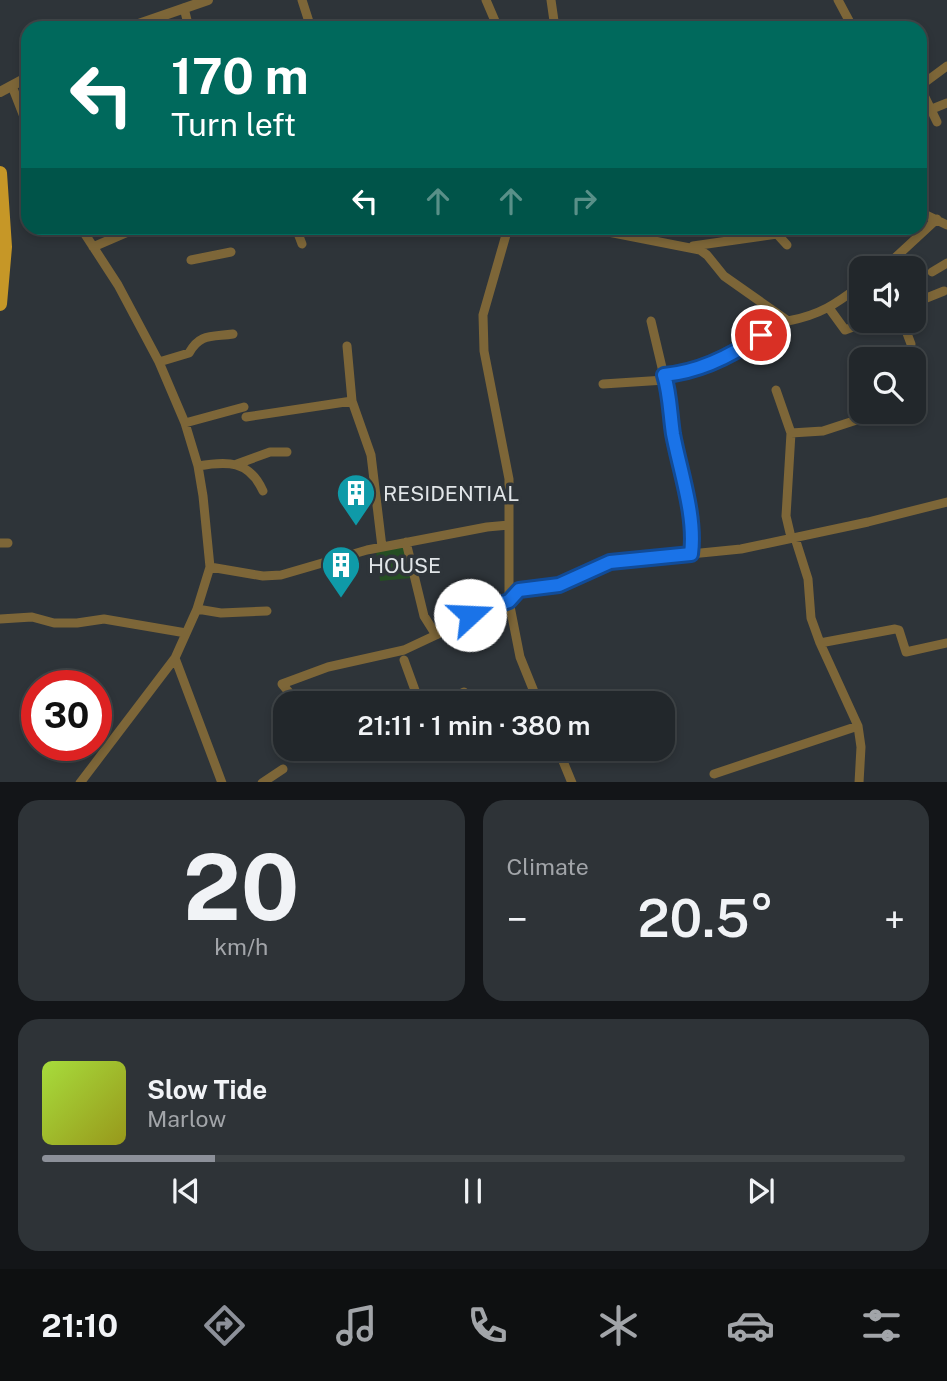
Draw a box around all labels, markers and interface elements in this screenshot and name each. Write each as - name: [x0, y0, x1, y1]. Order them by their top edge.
- text: 170 m: [171, 47, 309, 105]
- icon: left: [56, 49, 147, 140]
- text: Turn left: [171, 106, 296, 143]
- icon: left: [346, 182, 384, 220]
- icon: ahead: [419, 182, 457, 220]
- icon: ahead: [492, 182, 530, 220]
- icon: right: [565, 182, 603, 220]
- map controls: [849, 256, 926, 424]
- button: sound: [849, 256, 926, 333]
- pin: [731, 305, 791, 365]
- icon: arrive: [742, 316, 780, 354]
- button: search: [849, 347, 926, 424]
- building icon: RESIDENTIAL: [335, 472, 377, 527]
- place label: RESIDENTIAL: [383, 481, 519, 506]
- building icon: HOUSE: [320, 544, 362, 599]
- place label: HOUSE: [368, 553, 441, 578]
- position arrow: [433, 578, 507, 652]
- speed limit sign: 30: [21, 670, 112, 761]
- text: 21:11 · 1 min · 380 m: [357, 710, 591, 741]
- text: 20: [183, 834, 299, 940]
- text: Climate: [507, 853, 589, 880]
- text: 20.5°: [638, 888, 774, 949]
- text: −: [507, 897, 528, 942]
- text: +: [884, 897, 905, 942]
- text: km/h: [214, 933, 268, 960]
- text: Slow Tide: [147, 1074, 267, 1105]
- text: Marlow: [147, 1105, 226, 1132]
- icon: previous: [167, 1172, 205, 1210]
- icon: pause: [454, 1172, 492, 1210]
- icon: next: [742, 1172, 780, 1210]
- icon: directions: [200, 1301, 249, 1350]
- icon: music: [332, 1301, 381, 1350]
- icon: phone: [463, 1301, 512, 1350]
- icon: climate: [594, 1301, 643, 1350]
- icon: car: [726, 1301, 775, 1350]
- icon: filters: [857, 1301, 906, 1350]
- text: 21:10: [41, 1307, 118, 1344]

